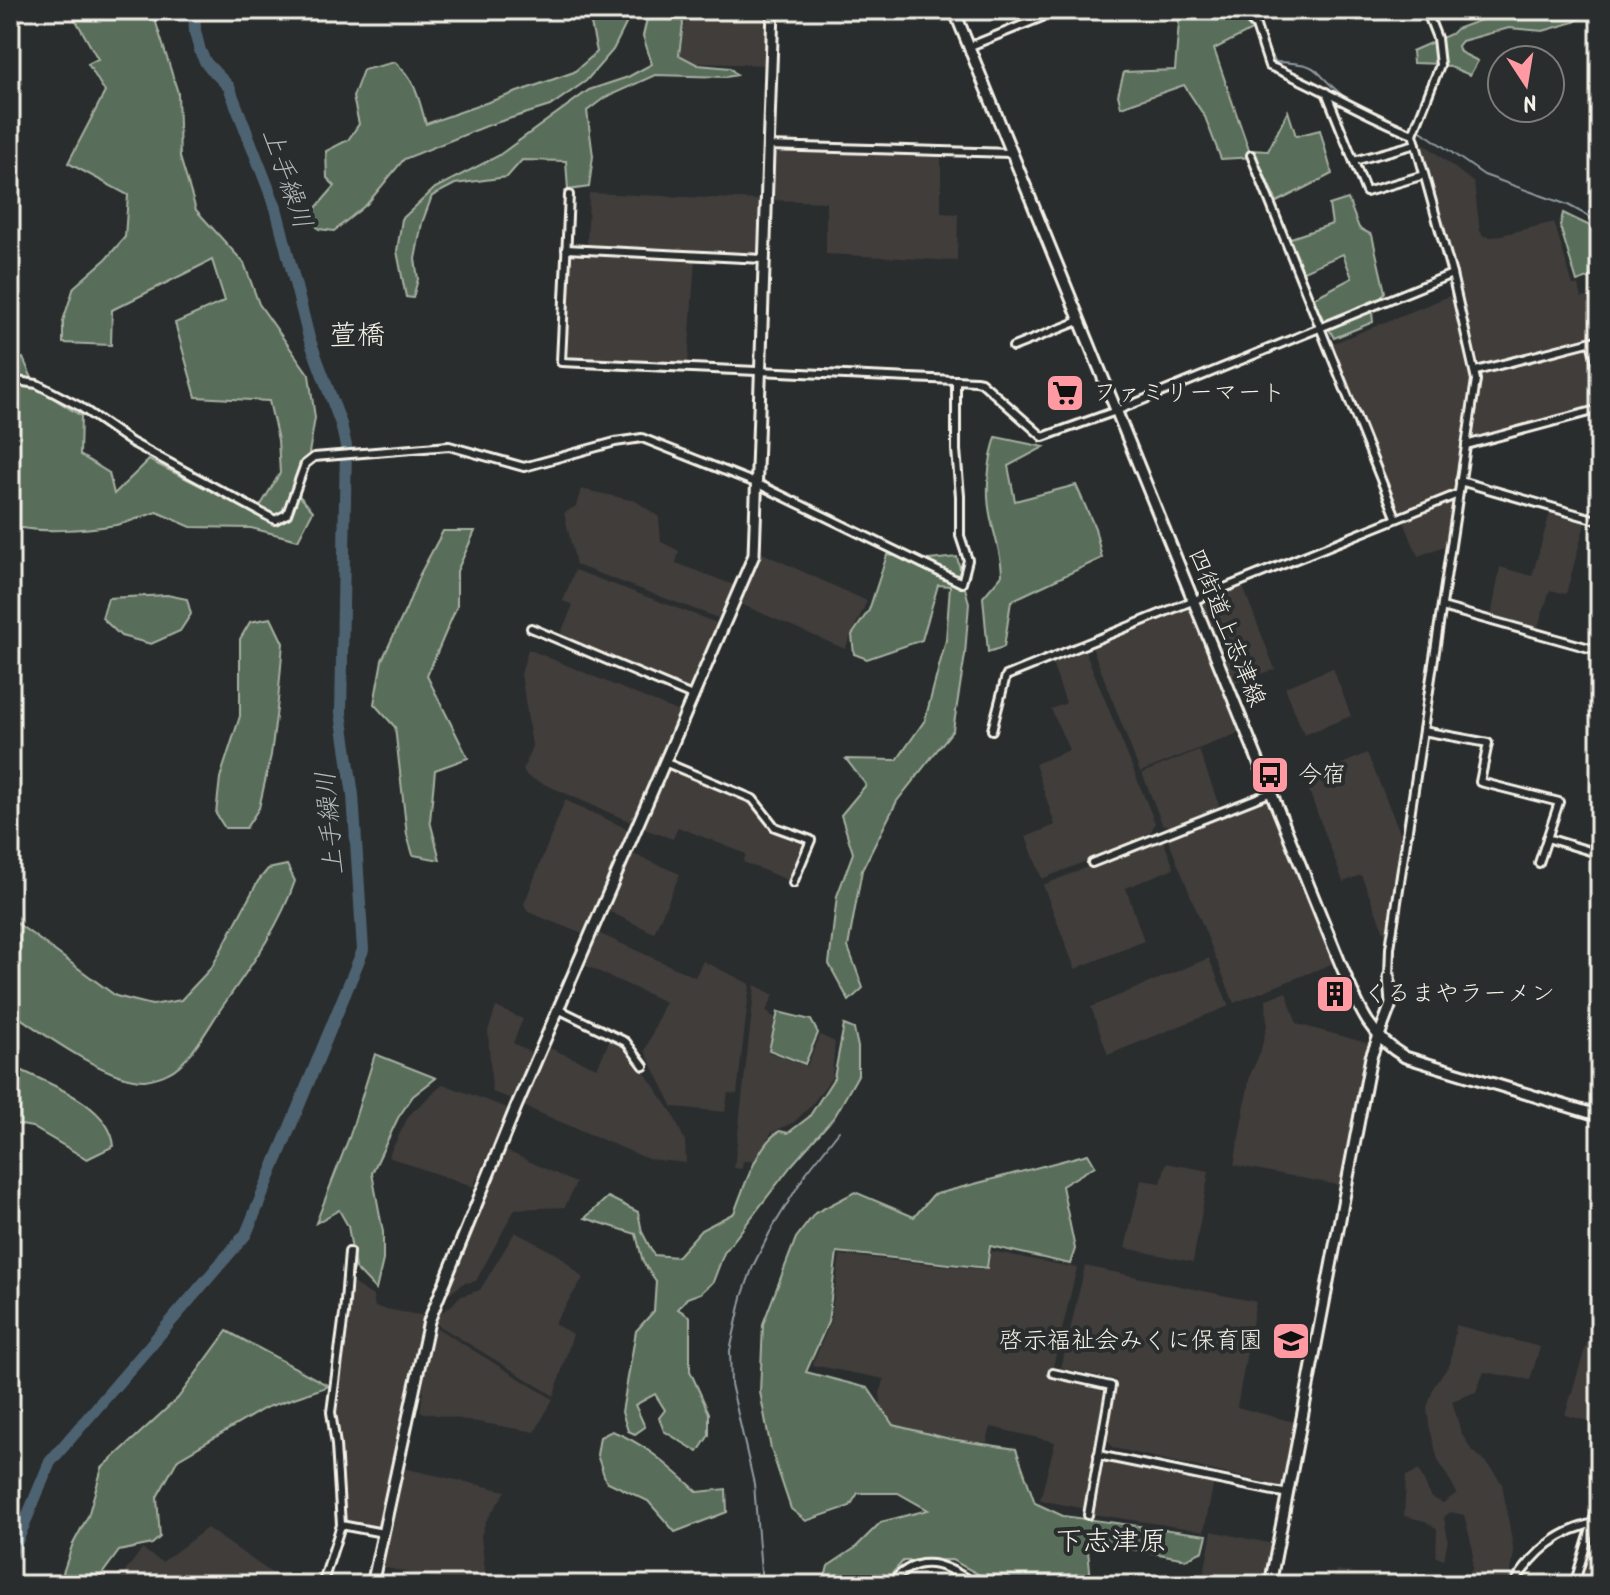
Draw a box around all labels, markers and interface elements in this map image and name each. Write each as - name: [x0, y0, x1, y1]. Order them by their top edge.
- north arrow: [1486, 44, 1566, 124]
- text: N: [1519, 83, 1540, 120]
- water label: 上手繰川: [249, 123, 323, 235]
- district label: 萱橋: [329, 314, 385, 359]
- supermarket icon: ファミリーマート: [1044, 372, 1086, 414]
- place label: ファミリーマート: [1093, 374, 1285, 413]
- street label: 四街道上志津線: [1176, 543, 1276, 713]
- bus stop icon: 今宿: [1249, 754, 1291, 796]
- place label: 今宿: [1298, 756, 1346, 795]
- water label: 上手繰川: [306, 769, 356, 877]
- building icon: くるまやラーメン: [1314, 973, 1356, 1015]
- place label: くるまやラーメン: [1363, 975, 1555, 1014]
- school or university icon: 啓示福祉会みくに保育園: [1270, 1320, 1312, 1362]
- place label: 啓示福祉会みくに保育園: [999, 1322, 1263, 1361]
- district label: 下志津原: [1055, 1520, 1167, 1565]

